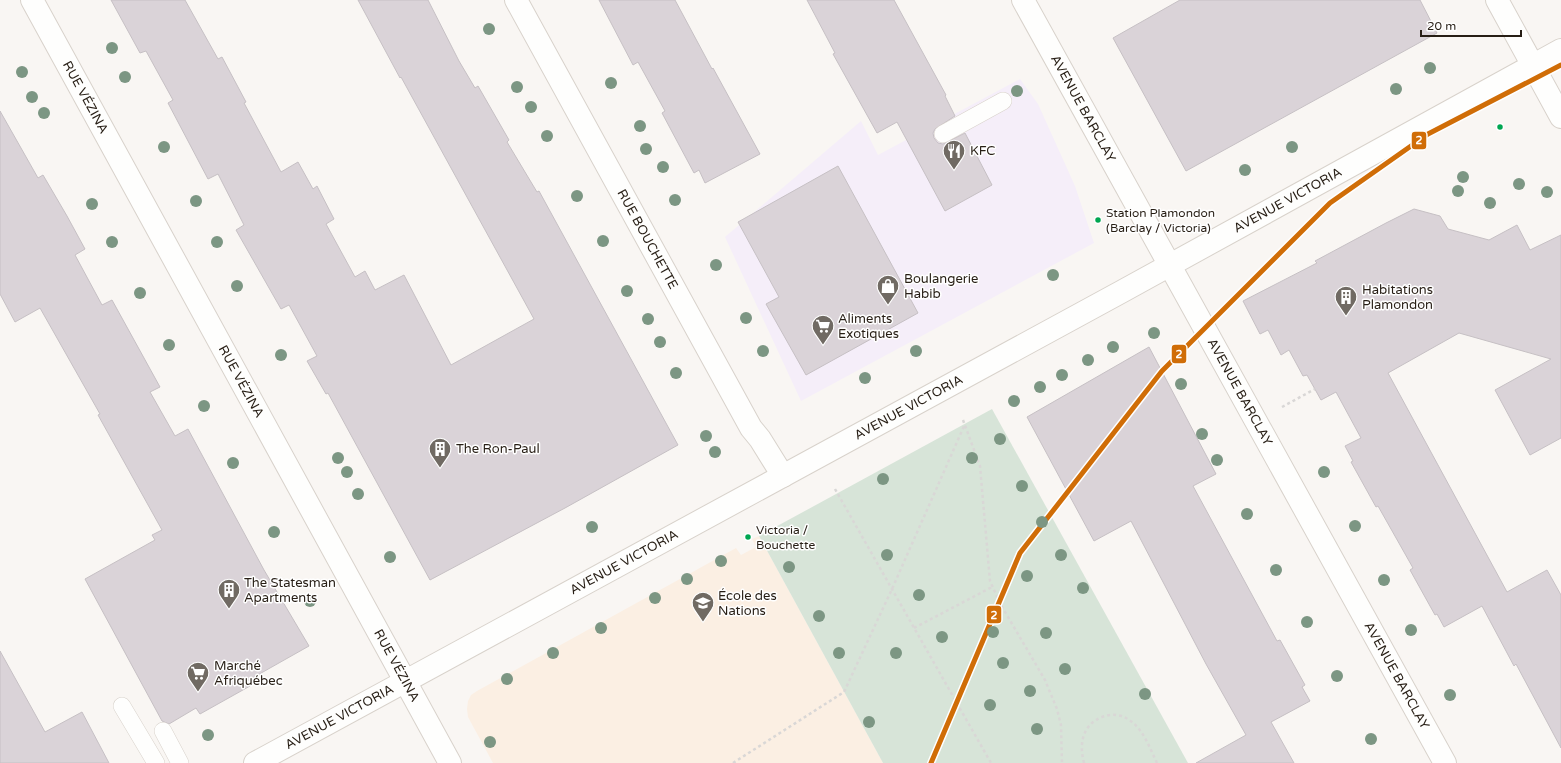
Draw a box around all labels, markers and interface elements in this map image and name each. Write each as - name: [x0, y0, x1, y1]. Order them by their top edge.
- scale bar: [1421, 12, 1521, 38]
- text: 20 m: [1427, 19, 1456, 33]
- street label: AVENUE BARCLAY: [1047, 52, 1119, 165]
- street label: RUE VÉZINA: [59, 58, 112, 137]
- unlabelled marker: [1495, 122, 1505, 132]
- line badge: 2: [1411, 131, 1427, 150]
- text: 2: [1416, 134, 1423, 147]
- restaurant icon: KFC: [941, 138, 967, 171]
- place label: KFC: [970, 143, 995, 159]
- street label: AVENUE VICTORIA: [1231, 164, 1345, 237]
- street label: RUE BOUCHETTE: [614, 187, 681, 292]
- place label: Station Plamondon (Barclay / Victoria): [1106, 206, 1215, 235]
- marker: Station Plamondon (Barclay / Victoria): [1093, 215, 1103, 225]
- place label: Boulangerie Habib: [904, 271, 978, 302]
- shop icon: Boulangerie Habib: [875, 273, 901, 306]
- place label: Habitations Plamondon: [1362, 282, 1433, 313]
- building icon: Habitations Plamondon: [1333, 284, 1359, 317]
- place label: Aliments Exotiques: [838, 311, 899, 342]
- supermarket icon: Aliments Exotiques: [810, 313, 836, 346]
- street label: AVENUE BARCLAY: [1204, 336, 1276, 448]
- street label: RUE VÉZINA: [215, 342, 267, 421]
- line badge: 2: [1171, 344, 1187, 364]
- text: 2: [1176, 348, 1183, 361]
- street label: AVENUE VICTORIA: [852, 371, 966, 443]
- building icon: The Ron-Paul: [427, 436, 453, 469]
- place label: The Ron-Paul: [456, 441, 540, 457]
- place label: Victoria / Bouchette: [756, 523, 815, 552]
- street label: AVENUE VICTORIA: [567, 526, 681, 598]
- marker: Victoria / Bouchette: [743, 532, 753, 542]
- place label: The Statesman Apartments: [244, 575, 336, 606]
- building icon: The Statesman Apartments: [216, 577, 242, 610]
- place label: École des Nations: [718, 588, 777, 619]
- school or university icon: École des Nations: [690, 590, 716, 623]
- line badge: 2: [986, 605, 1002, 624]
- text: 2: [991, 609, 998, 622]
- street label: AVENUE BARCLAY: [1361, 619, 1433, 732]
- street label: RUE VÉZINA: [370, 627, 423, 705]
- place label: Marché Afriquébec: [214, 658, 283, 689]
- supermarket icon: Marché Afriquébec: [185, 660, 211, 693]
- street label: AVENUE VICTORIA: [282, 681, 397, 753]

